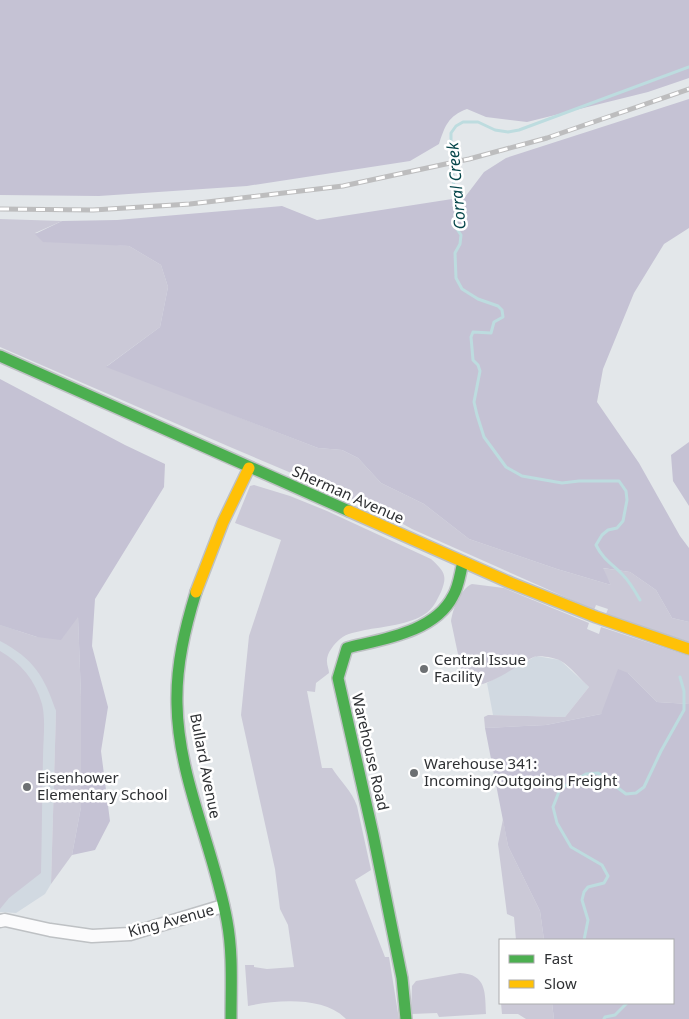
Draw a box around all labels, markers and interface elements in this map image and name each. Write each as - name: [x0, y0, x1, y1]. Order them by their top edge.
- water label: Corral Creek: [441, 140, 471, 231]
- street label: Sherman Avenue: [289, 460, 407, 528]
- place label: Central Issue Facility: [434, 649, 526, 686]
- marker: Central Issue Facility: [418, 663, 430, 675]
- street label: Warehouse Road: [348, 691, 394, 812]
- street label: Bullard Avenue: [186, 711, 226, 820]
- place label: Warehouse 341: Incoming/Outgoing Freight: [424, 753, 618, 790]
- place label: Eisenhower Elementary School: [37, 767, 168, 804]
- marker: Warehouse 341: Incoming/Outgoing Freight: [408, 767, 420, 779]
- marker: Eisenhower Elementary School: [21, 781, 33, 793]
- street label: King Avenue: [126, 899, 216, 941]
- legend: [499, 939, 674, 1004]
- text: Fast: [544, 948, 573, 968]
- text: Slow: [544, 973, 577, 993]

